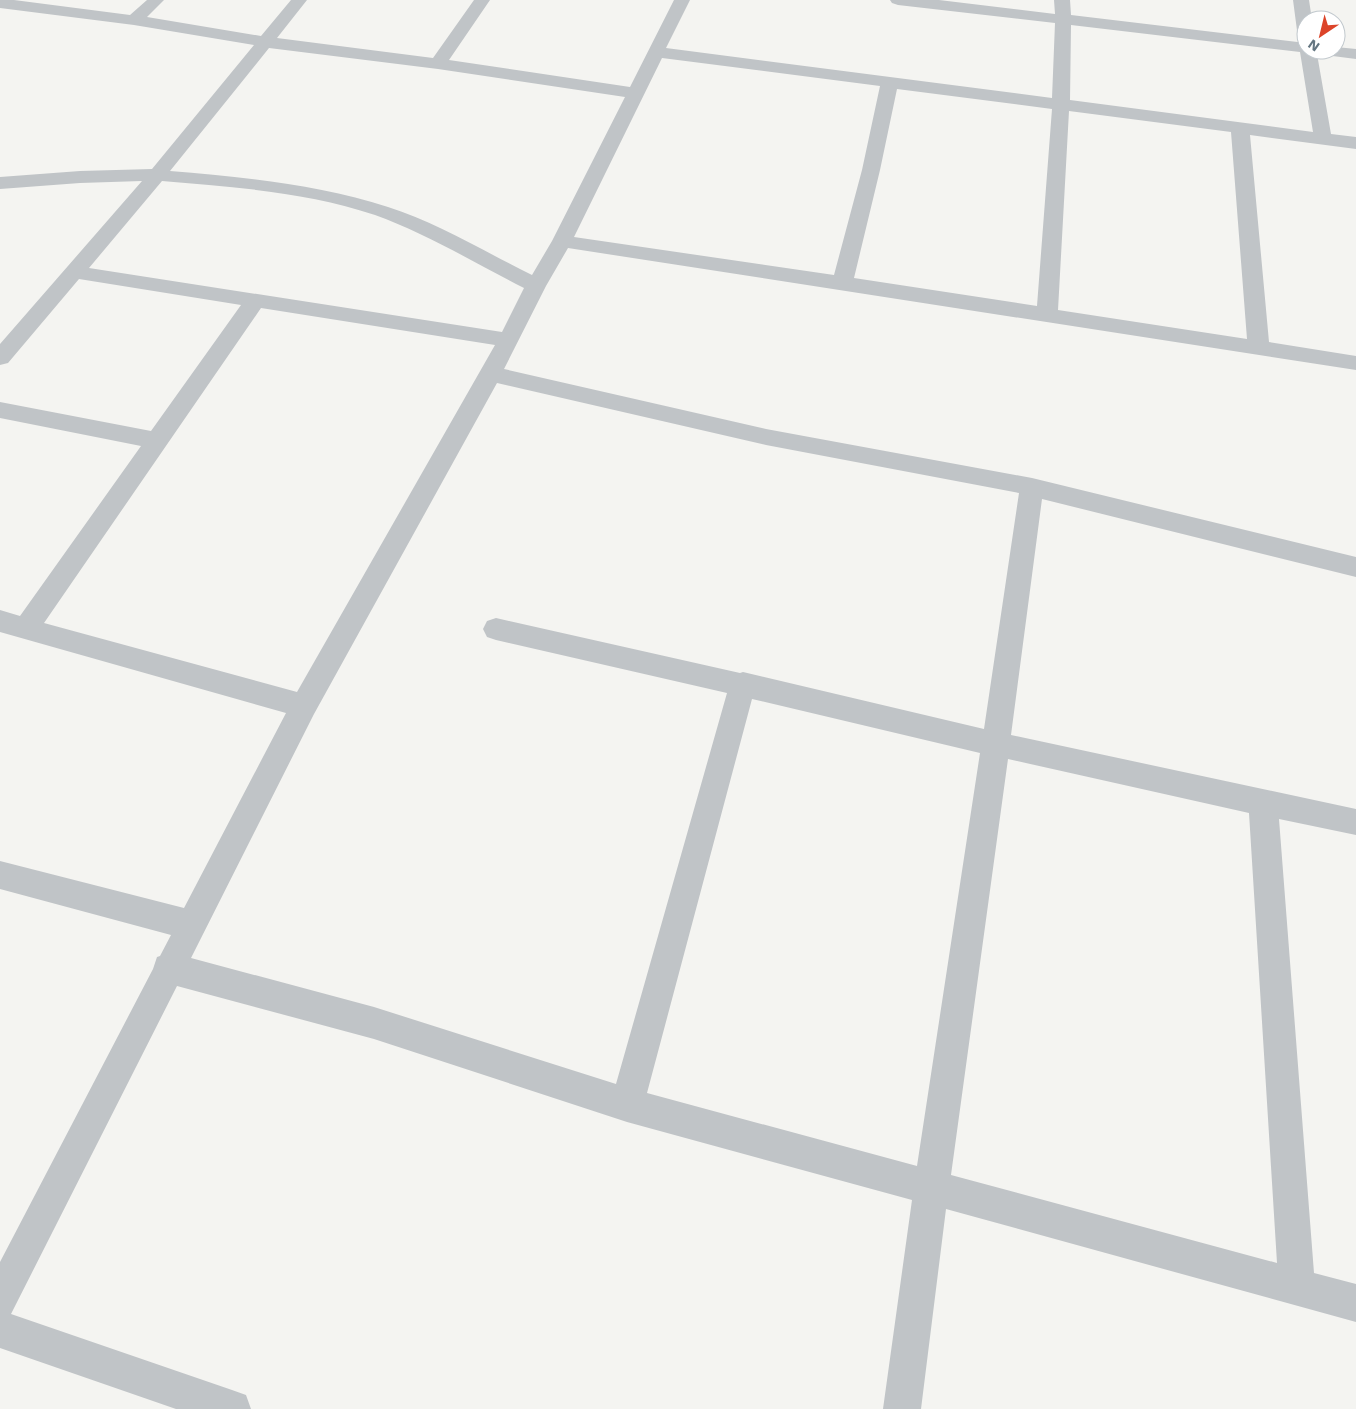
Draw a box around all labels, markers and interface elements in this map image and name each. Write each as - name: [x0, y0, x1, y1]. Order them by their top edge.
- north arrow: [1296, 10, 1346, 60]
- text: N: [1305, 36, 1322, 55]

